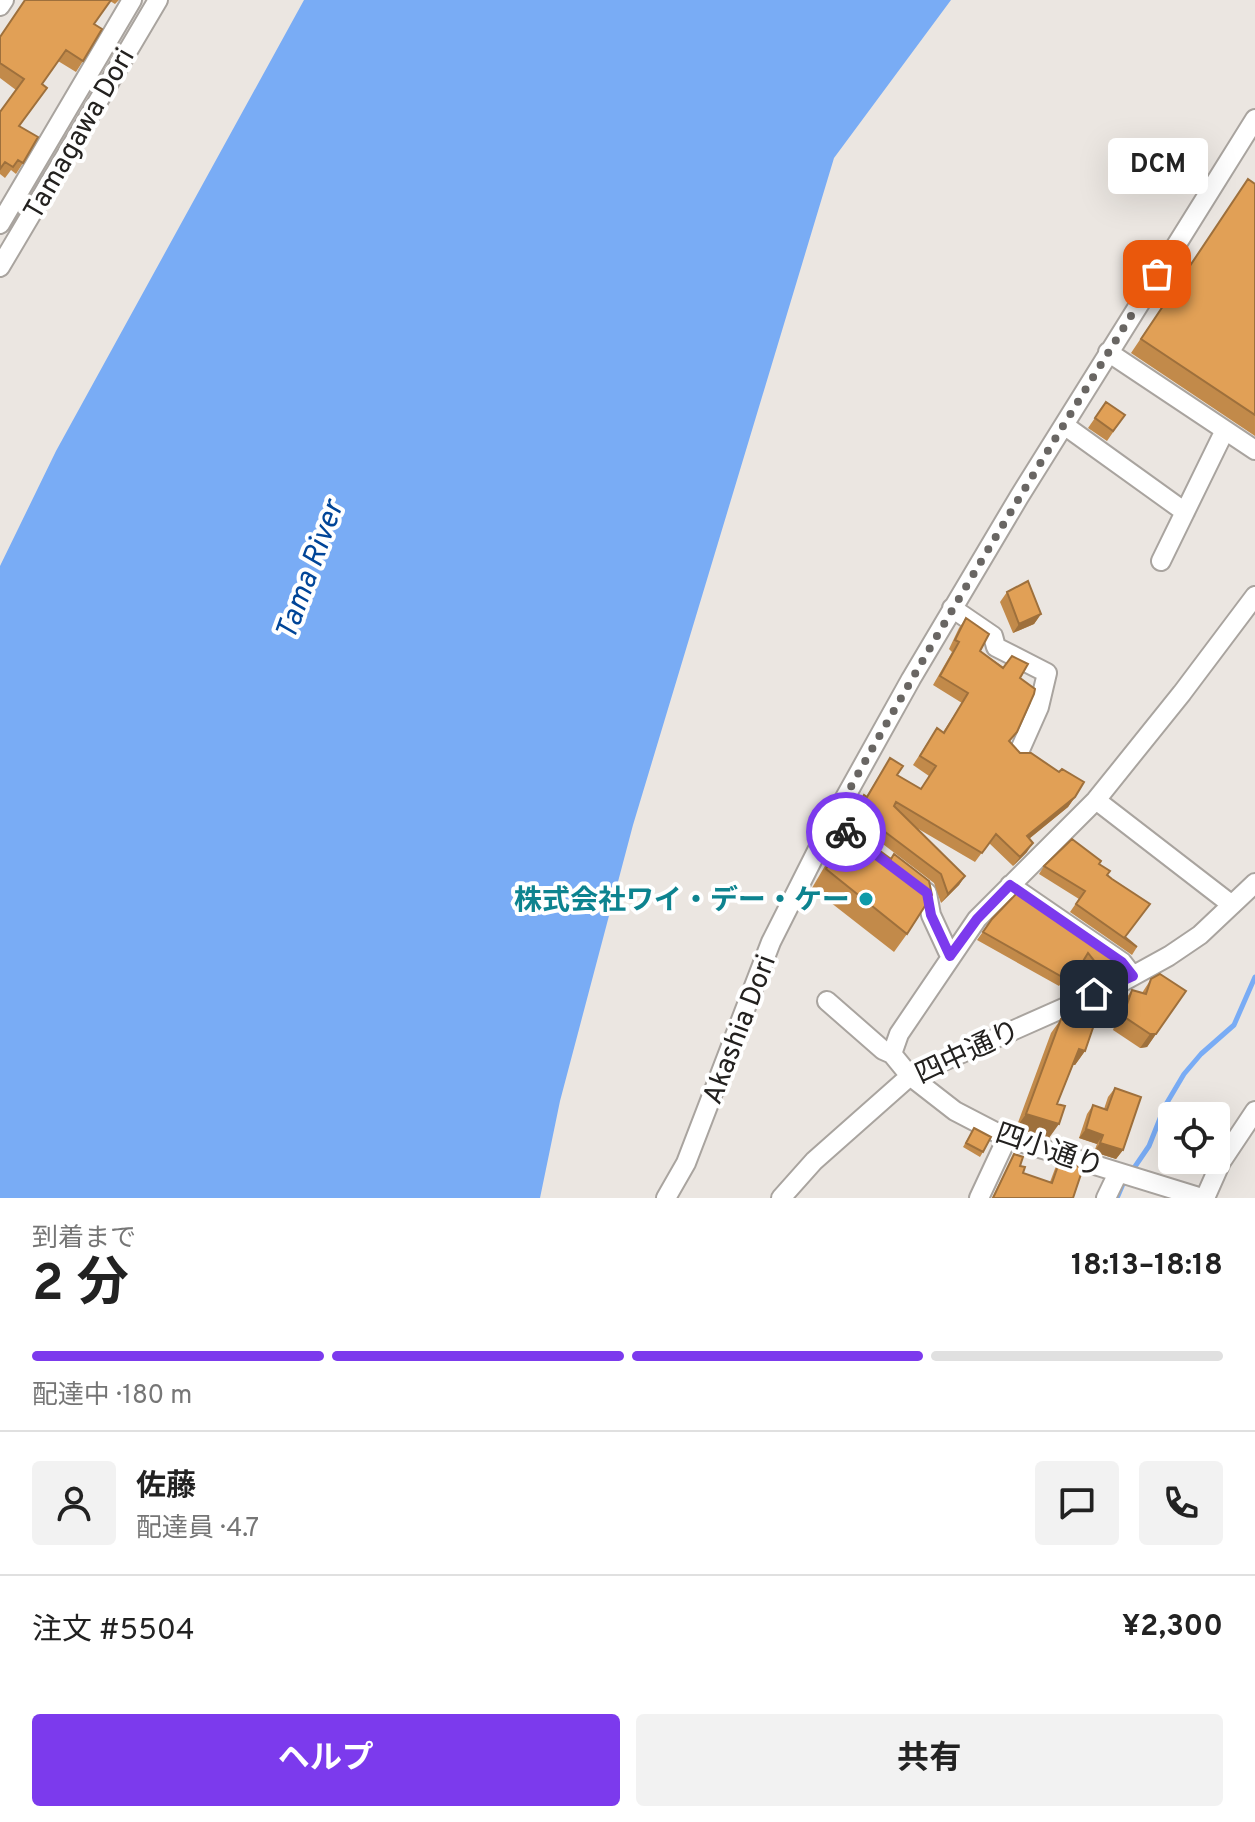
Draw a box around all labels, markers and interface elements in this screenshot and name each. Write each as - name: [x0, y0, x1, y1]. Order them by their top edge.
- street label: Tamagawa Dori: [17, 42, 144, 227]
- callout: DCM: [1107, 138, 1207, 194]
- text: DCM: [1130, 149, 1186, 182]
- pin: [1123, 240, 1191, 308]
- icon: bag: [1135, 252, 1179, 296]
- water label: Tama River: [269, 494, 354, 646]
- courier: [806, 792, 886, 872]
- icon: bike: [824, 810, 868, 854]
- place label: 株式会社ワイ・デー・ケー: [514, 884, 850, 920]
- marker: 株式会社ワイ・デー・ケー: [857, 890, 875, 908]
- street label: Akashia Dori: [696, 950, 786, 1110]
- pin: [1060, 960, 1128, 1028]
- icon: home: [1072, 972, 1116, 1016]
- street label: 四中通り: [910, 1014, 1027, 1094]
- map controls: [1158, 1102, 1230, 1174]
- button: locate: [1158, 1102, 1230, 1174]
- street label: 四小通り: [990, 1117, 1108, 1187]
- text: 到着まで: [32, 1223, 136, 1256]
- text: 18:13–18:18: [1071, 1248, 1223, 1285]
- text: 2 分: [32, 1253, 129, 1319]
- text: 配達中 · 180 m: [32, 1380, 192, 1413]
- button: person: [32, 1461, 116, 1545]
- button: chat: [1035, 1461, 1119, 1545]
- button: phone: [1139, 1461, 1223, 1545]
- text: 佐藤: [136, 1469, 196, 1506]
- text: 配達員 · 4.7: [136, 1513, 259, 1546]
- text: ¥2,300: [1122, 1609, 1223, 1646]
- text: 注文 #5504: [32, 1613, 195, 1650]
- button: ヘルプ: [32, 1714, 620, 1806]
- button: 共有: [636, 1714, 1223, 1806]

